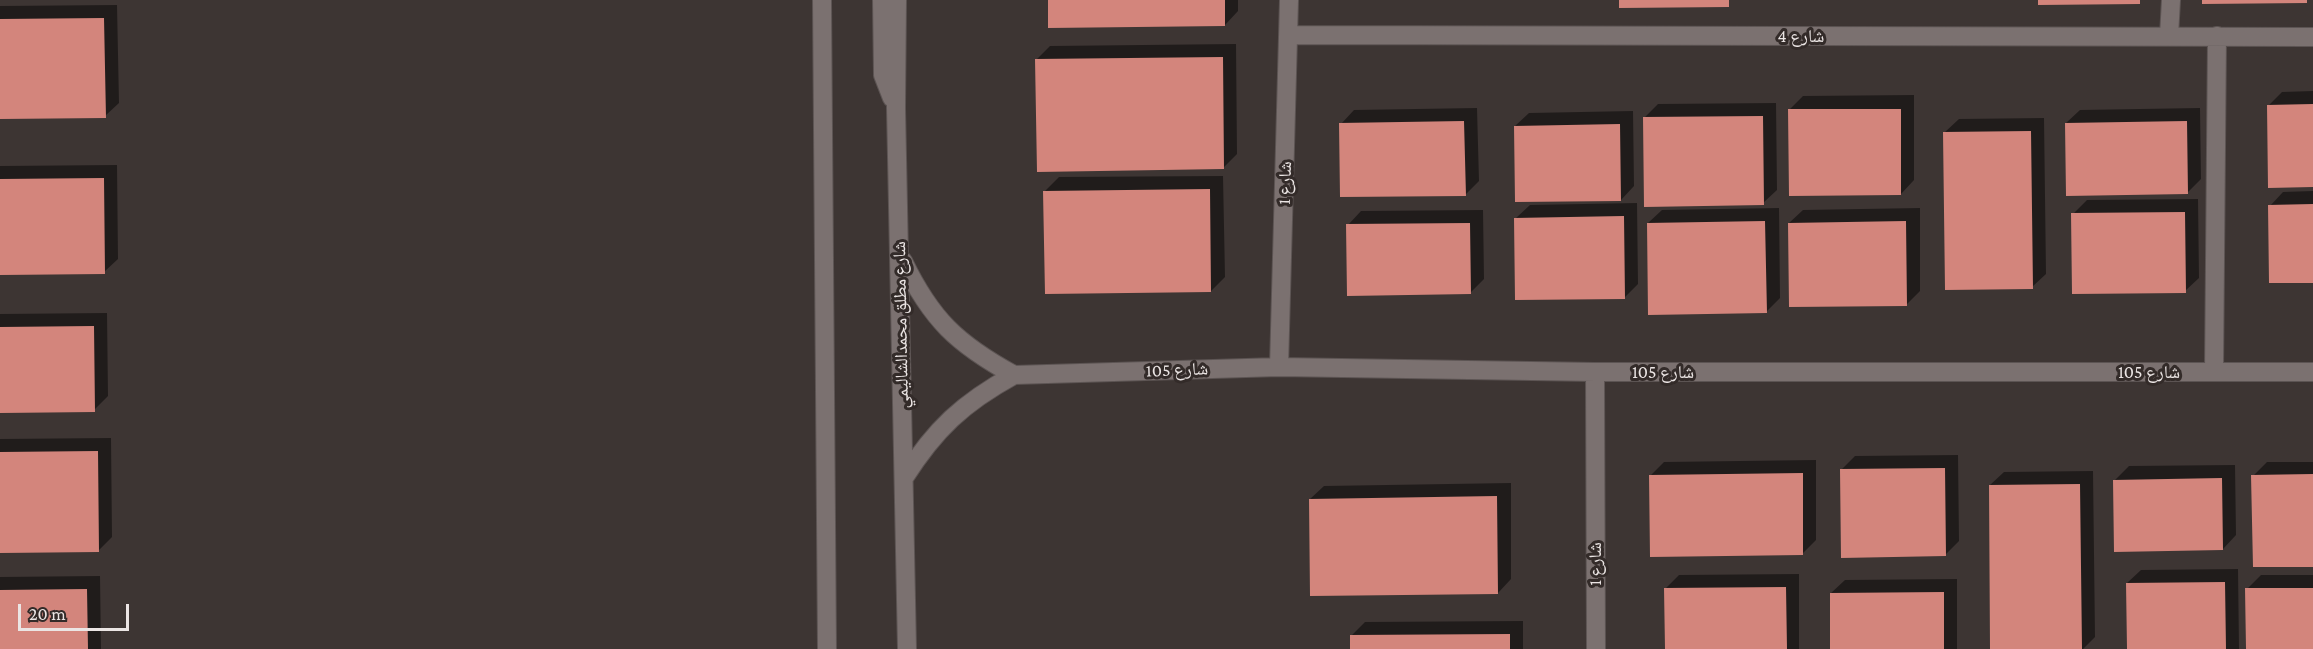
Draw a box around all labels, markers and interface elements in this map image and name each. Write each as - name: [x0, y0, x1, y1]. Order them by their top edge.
- street label: شارع 4: [1778, 25, 1824, 47]
- street label: شارع 1: [1273, 161, 1297, 205]
- street label: شارع مطلق محمدالشاليمي: [889, 241, 913, 409]
- street label: شارع 105: [1146, 358, 1208, 382]
- street label: شارع 105: [1632, 361, 1694, 383]
- street label: شارع 105: [2118, 361, 2180, 383]
- street label: شارع 1: [1584, 542, 1606, 586]
- scale bar: [21, 592, 132, 630]
- text: 20 m: [29, 604, 66, 624]

